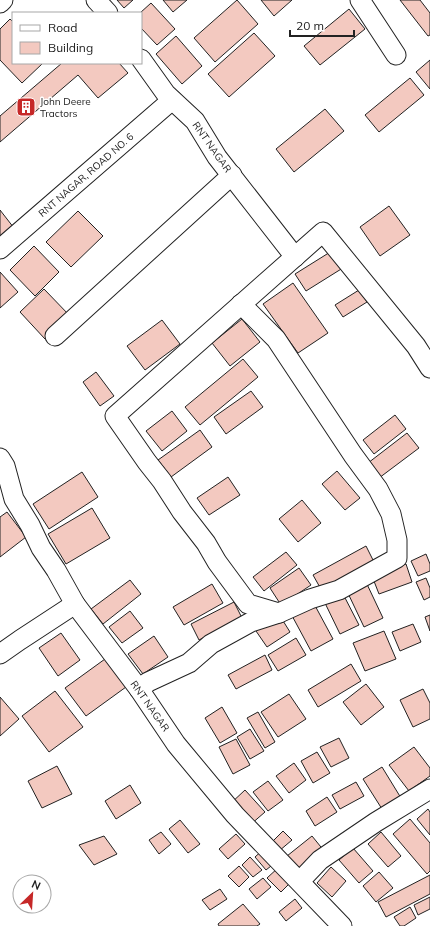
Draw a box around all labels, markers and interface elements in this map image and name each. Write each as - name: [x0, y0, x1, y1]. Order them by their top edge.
- legend: [12, 12, 142, 64]
- scale bar: [290, 12, 354, 38]
- text: 20 m: [296, 18, 324, 33]
- text: Road: [48, 20, 77, 35]
- text: Building: [48, 40, 93, 55]
- place label: John Deere Tractors: [40, 95, 91, 120]
- building icon: John Deere Tractors: [15, 96, 37, 118]
- street label: RNT NAGAR: [190, 119, 234, 175]
- street label: RNT NAGAR, ROAD NO. 6: [36, 130, 136, 220]
- street label: RNT NAGAR: [128, 678, 172, 734]
- north arrow: [12, 874, 52, 914]
- text: N: [30, 877, 43, 893]

